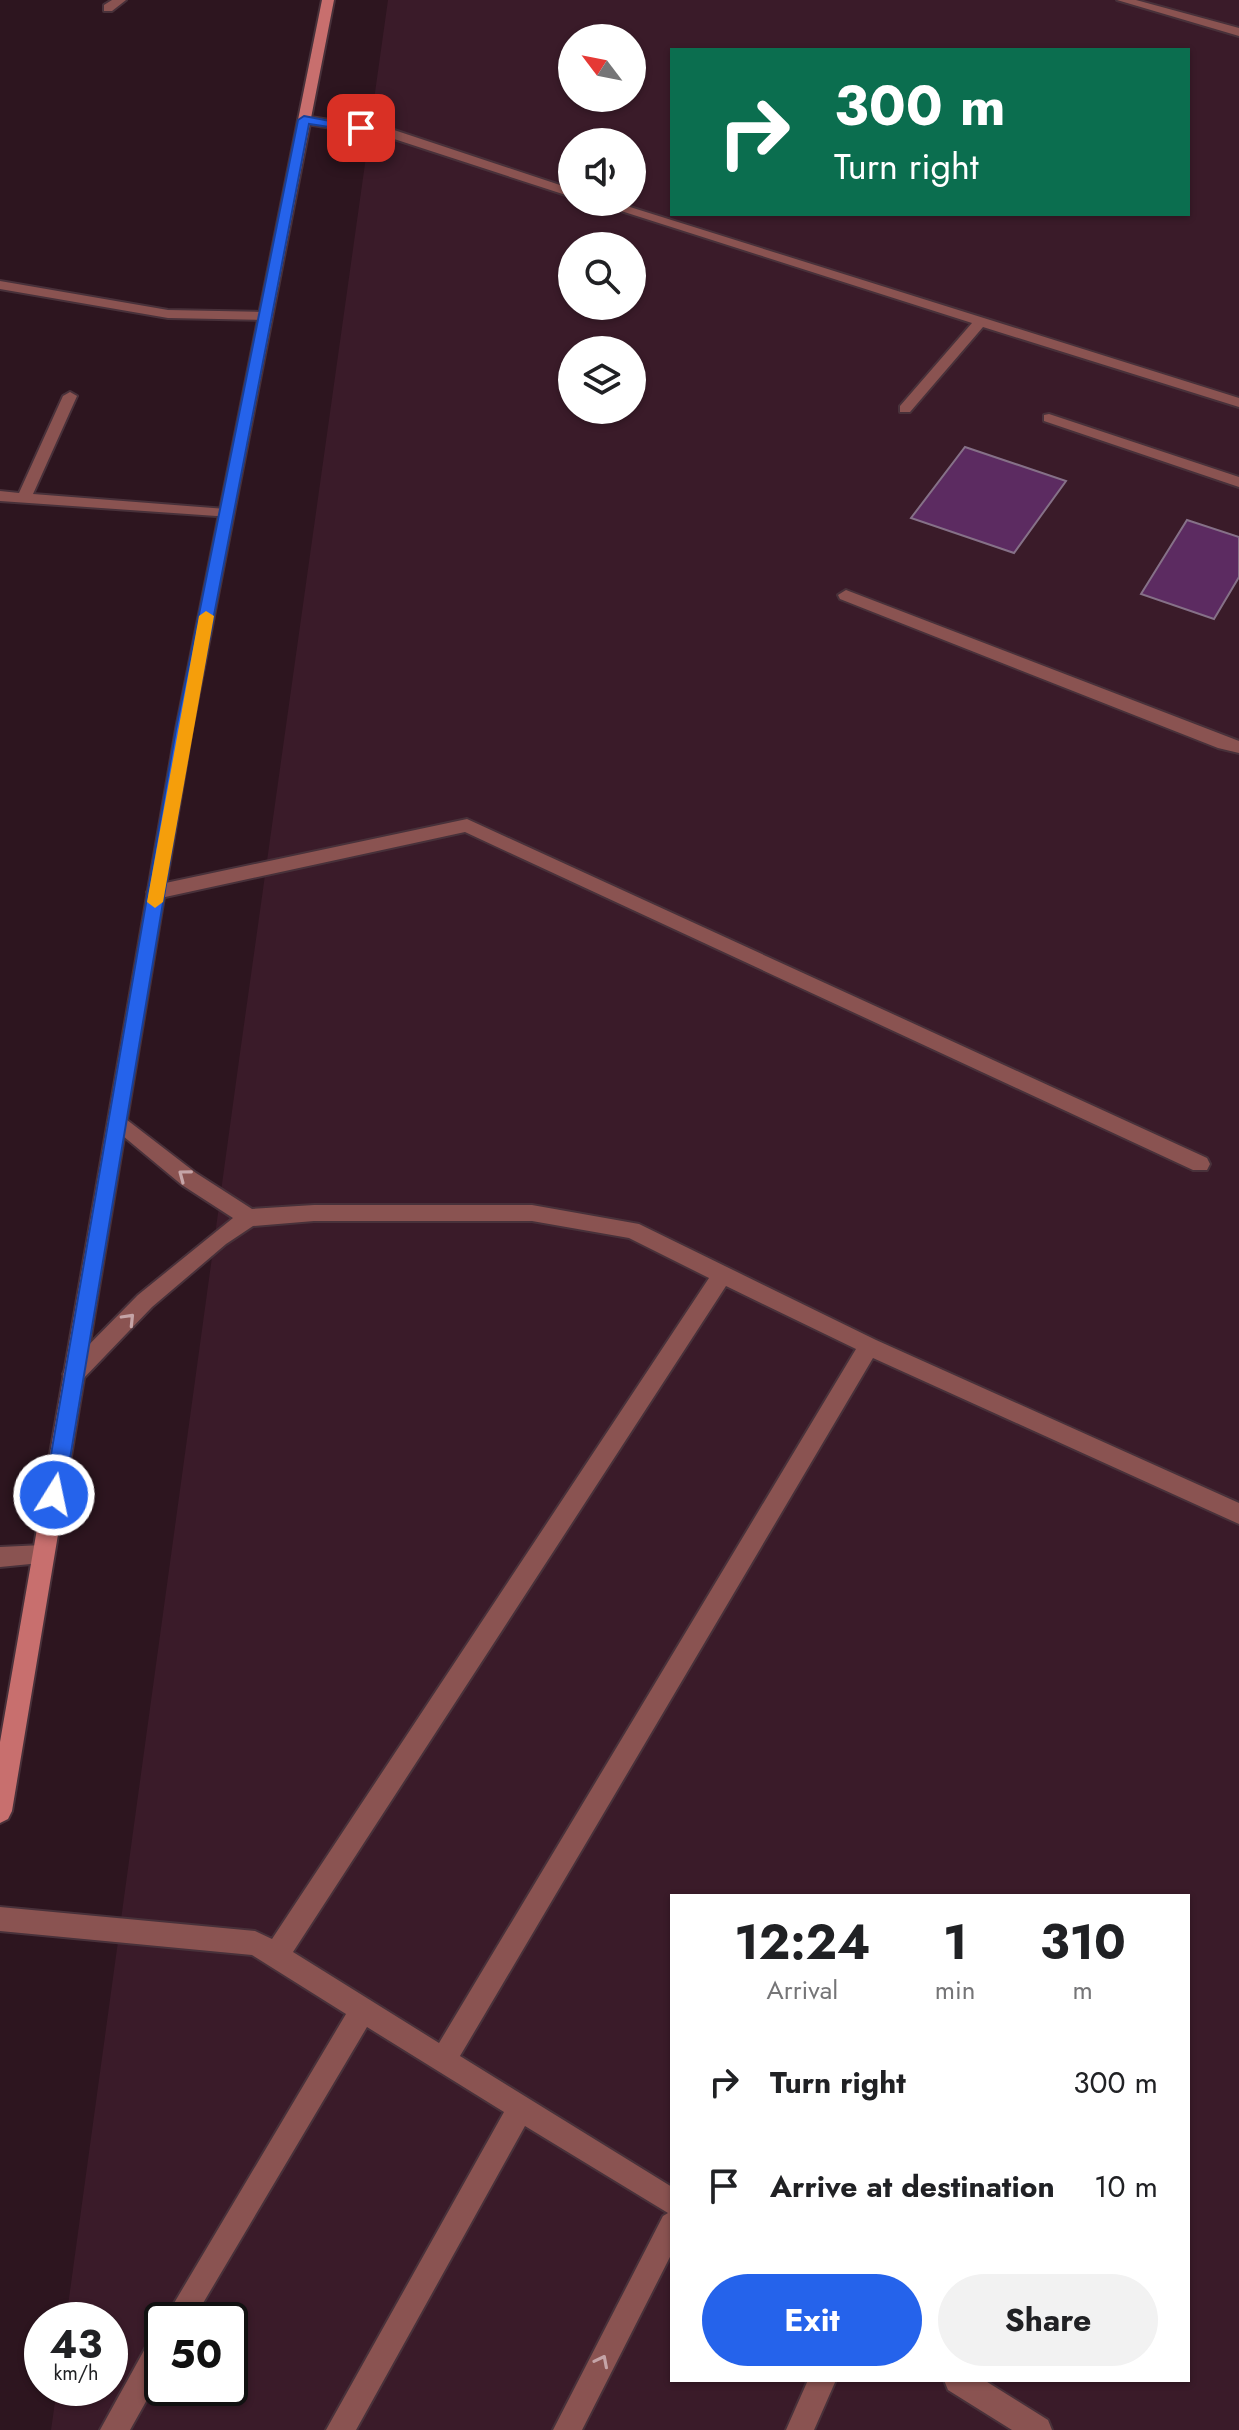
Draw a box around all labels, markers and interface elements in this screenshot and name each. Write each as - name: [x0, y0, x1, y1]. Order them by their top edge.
- north arrow: [558, 24, 646, 112]
- map controls: [558, 24, 646, 424]
- text: 300 m: [834, 65, 1006, 146]
- icon: right: [702, 80, 806, 184]
- pin: [327, 94, 395, 162]
- icon: arrive: [339, 106, 383, 150]
- button: sound: [558, 128, 646, 216]
- text: Turn right: [834, 140, 979, 192]
- button: search: [558, 232, 646, 320]
- button: layers: [558, 336, 646, 424]
- one-way arrow: [178, 1170, 193, 1184]
- one-way arrow: [119, 1313, 133, 1328]
- position arrow: [12, 1453, 96, 1537]
- text: 12:24: [734, 1908, 871, 1977]
- text: 1: [943, 1908, 967, 1977]
- text: 310: [1040, 1908, 1126, 1977]
- text: Arrival: [767, 1971, 838, 2009]
- text: min: [935, 1971, 976, 2009]
- text: m: [1073, 1971, 1093, 2009]
- icon: right: [702, 2060, 746, 2104]
- text: Turn right: [770, 2061, 906, 2104]
- text: 300 m: [1073, 2061, 1158, 2104]
- icon: arrive: [702, 2164, 746, 2208]
- text: Arrive at destination: [770, 2165, 1055, 2208]
- text: 10 m: [1094, 2165, 1158, 2208]
- button: Exit: [702, 2274, 922, 2366]
- button: Share: [938, 2274, 1158, 2366]
- speed limit sign: 50: [144, 2302, 248, 2406]
- text: 43: [50, 2315, 102, 2373]
- one-way arrow: [593, 2354, 608, 2369]
- text: km/h: [53, 2359, 99, 2388]

